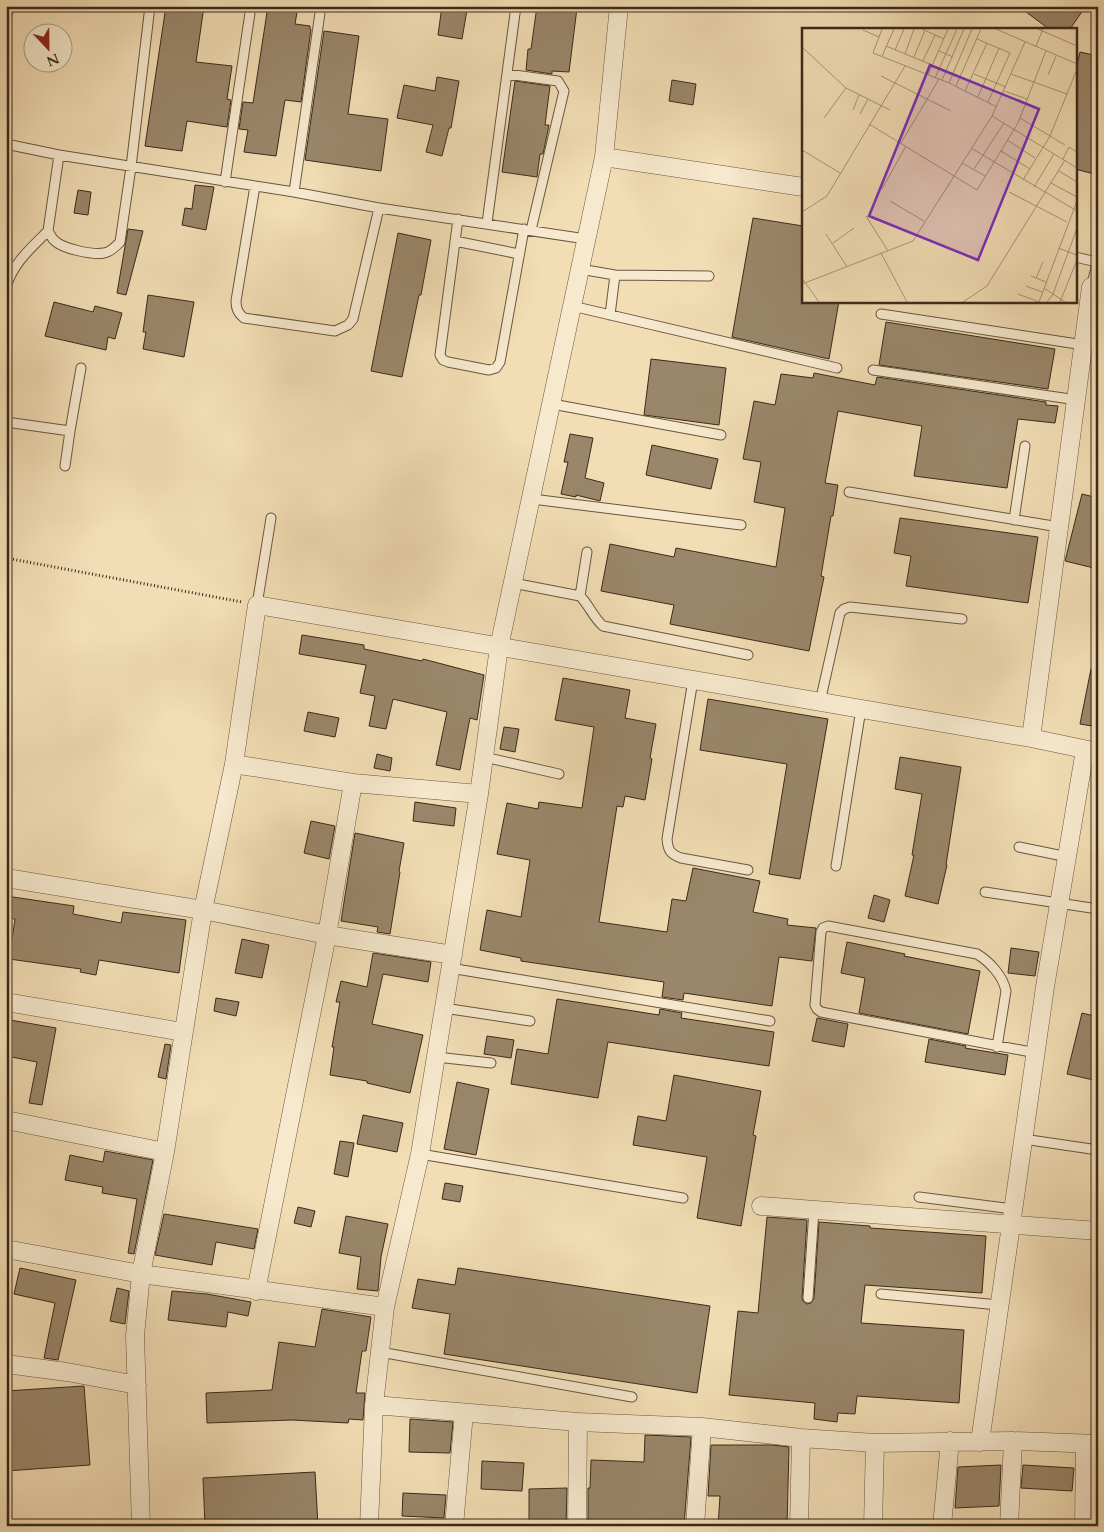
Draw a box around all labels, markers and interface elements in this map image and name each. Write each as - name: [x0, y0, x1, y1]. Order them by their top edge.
- north arrow: [22, 22, 72, 72]
- inset map: [802, 28, 1076, 302]
- text: N: [43, 49, 62, 71]

